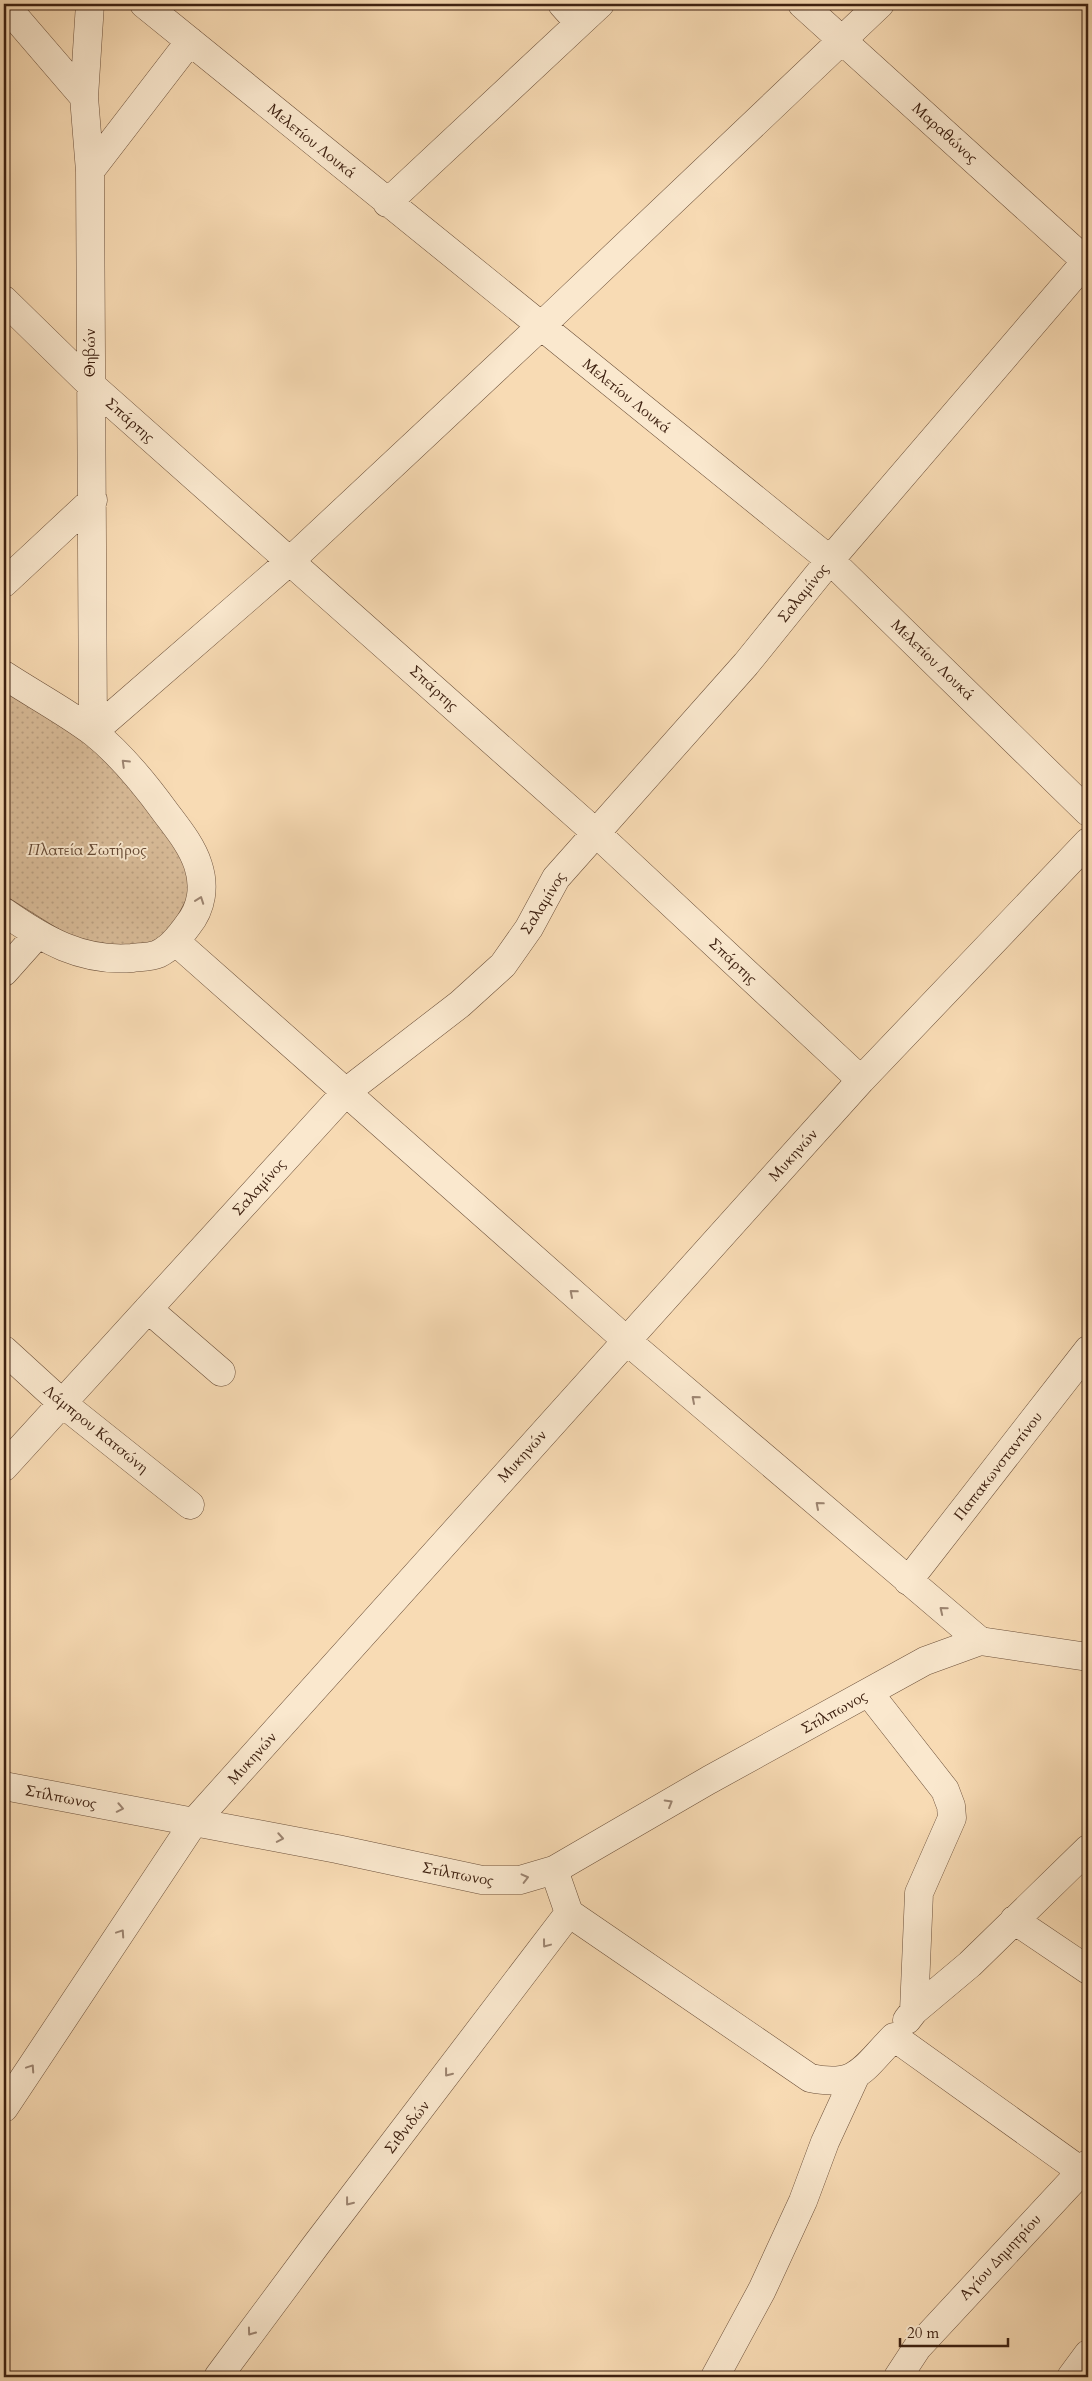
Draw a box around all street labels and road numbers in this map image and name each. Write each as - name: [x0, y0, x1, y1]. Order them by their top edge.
- street label: Μαραθώνος: [908, 98, 983, 168]
- street label: Μελετίου Λουκά: [263, 99, 361, 183]
- street label: Θηβών: [80, 329, 100, 377]
- street label: Μελετίου Λουκά: [578, 354, 676, 438]
- street label: Σπάρτης: [101, 393, 159, 447]
- street label: Σαλαμίνος: [773, 559, 833, 627]
- street label: Μελετίου Λουκά: [887, 615, 979, 705]
- street label: Σπάρτης: [405, 661, 463, 716]
- street label: Σαλαμίνος: [516, 867, 570, 938]
- street label: Σπάρτης: [705, 934, 762, 989]
- street label: Μυκηνών: [764, 1124, 822, 1186]
- street label: Σαλαμίνος: [228, 1154, 290, 1220]
- street label: Λάμπρου Κατσώνη: [39, 1380, 153, 1478]
- street label: Παπακωνσταντίνου: [949, 1407, 1047, 1525]
- street label: Μυκηνών: [493, 1425, 551, 1487]
- street label: Στίλπωνος: [797, 1685, 871, 1738]
- street label: Μυκηνών: [223, 1727, 281, 1789]
- street label: Στίλπωνος: [23, 1780, 99, 1814]
- street label: Στίλπωνος: [420, 1857, 496, 1891]
- street label: Σιθνιδών: [380, 2096, 434, 2158]
- street label: Αγίου Δημητρίου: [955, 2209, 1045, 2304]

